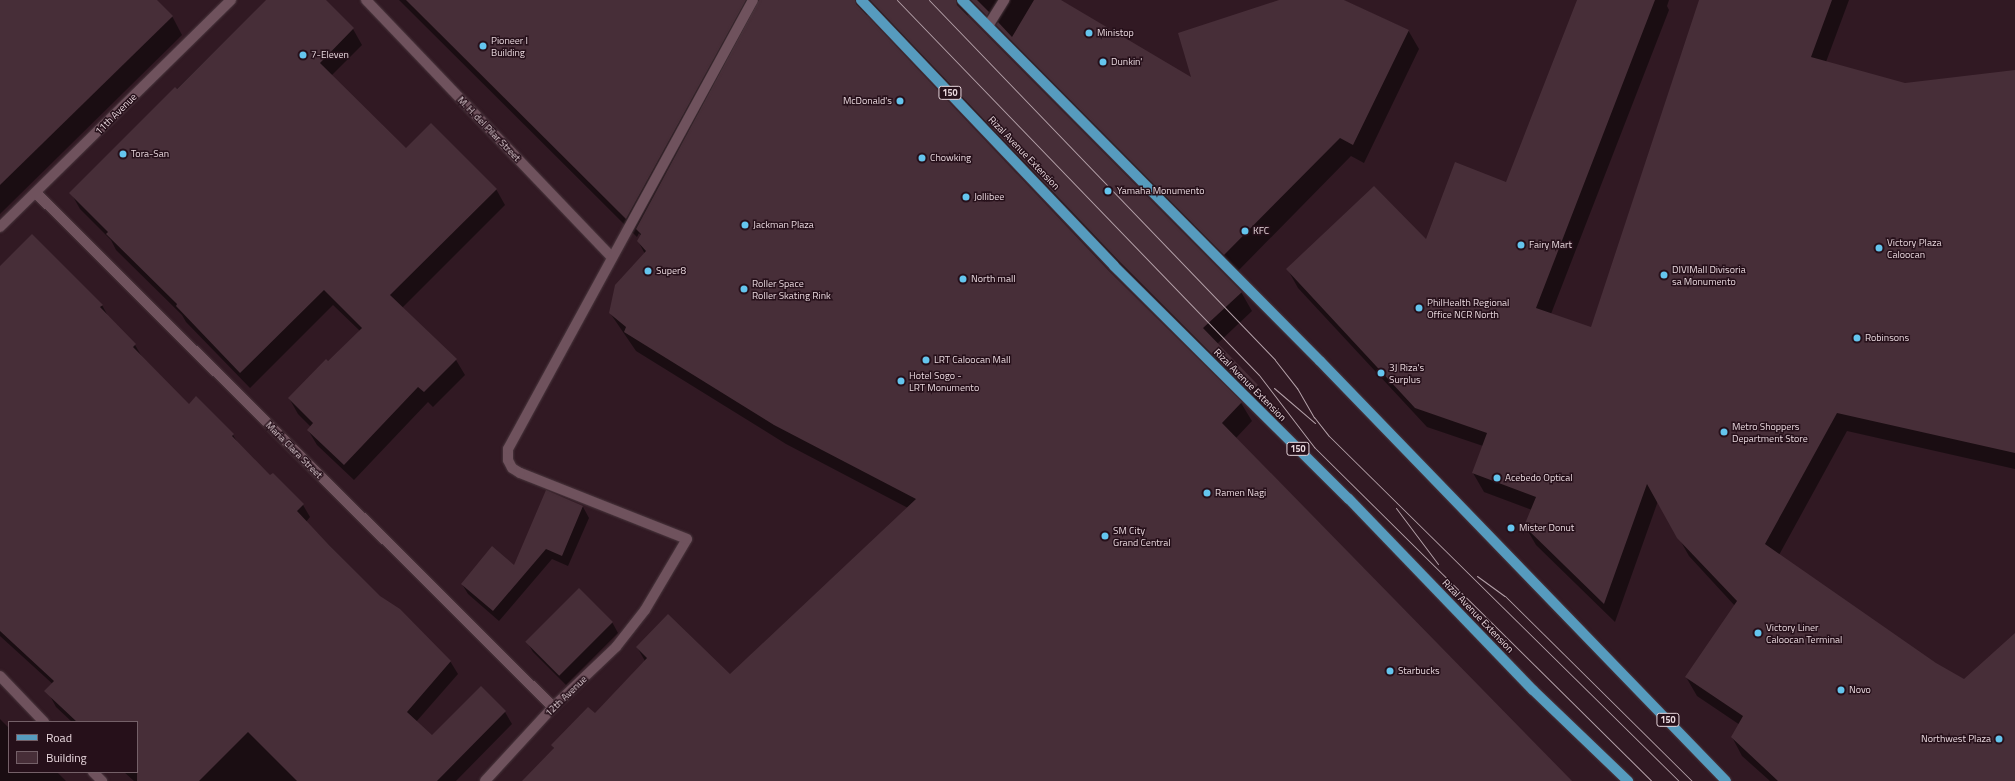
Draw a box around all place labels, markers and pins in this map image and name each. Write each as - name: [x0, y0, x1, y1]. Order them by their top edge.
- place label: Ministop: [1097, 27, 1134, 39]
- marker: Ministop: [1084, 28, 1094, 38]
- place label: Pioneer I Building: [491, 34, 528, 58]
- marker: Pioneer I Building: [478, 41, 488, 51]
- place label: 7-Eleven: [311, 49, 349, 61]
- marker: 7-Eleven: [298, 50, 308, 60]
- place label: Dunkin': [1111, 56, 1142, 68]
- marker: Dunkin': [1098, 57, 1108, 67]
- place label: McDonald's: [843, 95, 892, 107]
- marker: McDonald's: [895, 96, 905, 106]
- place label: Tora-San: [131, 148, 169, 160]
- marker: Tora-San: [118, 149, 128, 159]
- place label: Chowking: [930, 152, 971, 164]
- marker: Chowking: [917, 153, 927, 163]
- marker: Yamaha Monumento: [1102, 185, 1114, 197]
- place label: Yamaha Monumento: [1117, 185, 1205, 197]
- place label: Jollibee: [974, 191, 1004, 203]
- marker: Jollibee: [961, 192, 971, 202]
- place label: Jackman Plaza: [753, 219, 814, 231]
- marker: Jackman Plaza: [740, 220, 750, 230]
- place label: KFC: [1253, 225, 1269, 237]
- marker: KFC: [1240, 226, 1250, 236]
- place label: Victory Plaza Caloocan: [1887, 236, 1941, 260]
- place label: Fairy Mart: [1529, 239, 1572, 251]
- marker: Fairy Mart: [1516, 240, 1526, 250]
- marker: Victory Plaza Caloocan: [1874, 243, 1884, 253]
- place label: DIVIMall Divisoria sa Monumento: [1672, 263, 1746, 286]
- place label: Super8: [656, 265, 686, 277]
- marker: Super8: [643, 266, 653, 276]
- marker: DIVIMall Divisoria sa Monumento: [1659, 270, 1669, 280]
- place label: North mall: [971, 273, 1016, 285]
- marker: North mall: [958, 274, 968, 284]
- place label: Roller Space Roller Skating Rink: [752, 277, 831, 300]
- marker: Roller Space Roller Skating Rink: [739, 284, 749, 294]
- place label: PhilHealth Regional Office NCR North: [1427, 296, 1509, 320]
- marker: PhilHealth Regional Office NCR North: [1414, 303, 1424, 313]
- place label: Robinsons: [1865, 332, 1909, 344]
- marker: Robinsons: [1852, 333, 1862, 343]
- place label: LRT Caloocan Mall: [934, 354, 1011, 366]
- marker: LRT Caloocan Mall: [921, 355, 931, 365]
- place label: 3J Riza's Surplus: [1389, 361, 1424, 384]
- marker: 3J Riza's Surplus: [1376, 368, 1386, 378]
- place label: Hotel Sogo - LRT Monumento: [909, 369, 979, 392]
- marker: Hotel Sogo - LRT Monumento: [896, 376, 906, 386]
- place label: Metro Shoppers Department Store: [1732, 420, 1808, 444]
- marker: Metro Shoppers Department Store: [1719, 427, 1729, 437]
- place label: Acebedo Optical: [1505, 472, 1573, 484]
- marker: Acebedo Optical: [1492, 473, 1502, 483]
- place label: Ramen Nagi: [1215, 487, 1266, 499]
- marker: Ramen Nagi: [1202, 488, 1212, 498]
- place label: Mister Donut: [1519, 522, 1574, 534]
- marker: Mister Donut: [1506, 523, 1516, 533]
- place label: SM City Grand Central: [1113, 524, 1171, 548]
- marker: SM City Grand Central: [1100, 531, 1110, 541]
- place label: Victory Liner Caloocan Terminal: [1766, 621, 1842, 644]
- marker: Victory Liner Caloocan Terminal: [1753, 628, 1763, 638]
- place label: Starbucks: [1398, 665, 1440, 677]
- marker: Starbucks: [1385, 666, 1395, 676]
- place label: Novo: [1849, 684, 1871, 696]
- marker: Novo: [1836, 685, 1846, 695]
- place label: Northwest Plaza: [1921, 733, 1991, 745]
- marker: Northwest Plaza: [1994, 734, 2004, 744]

